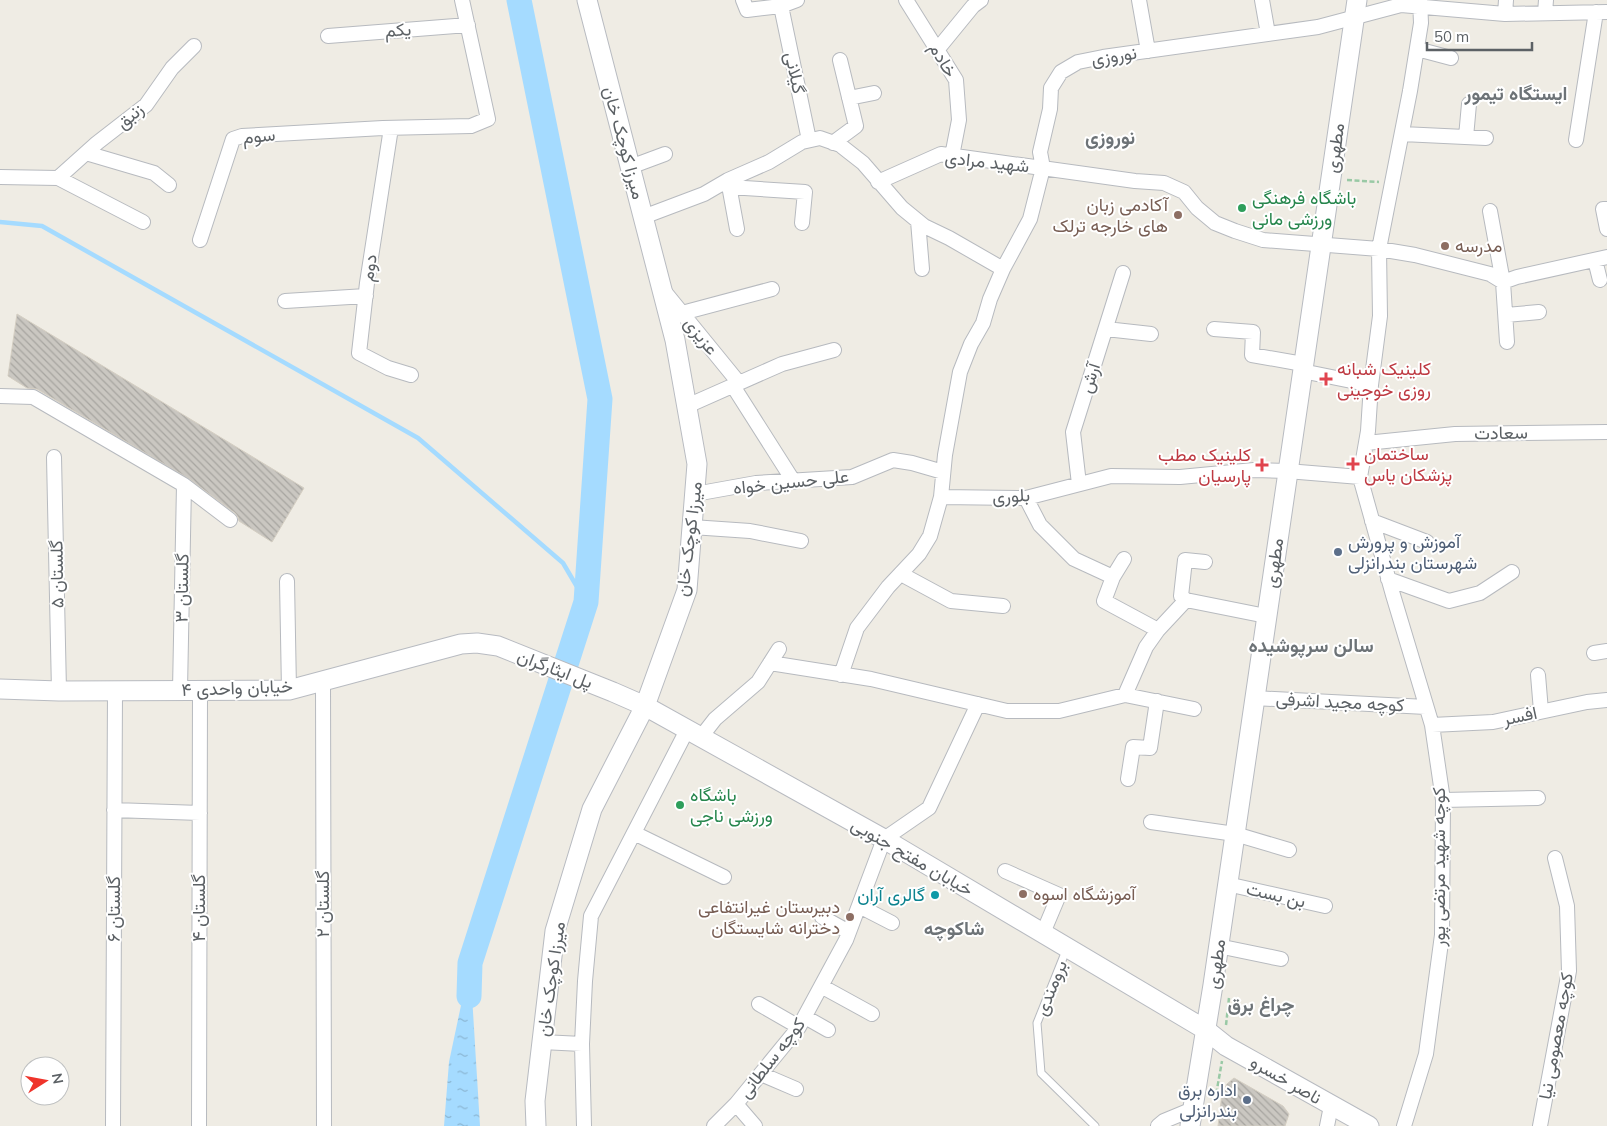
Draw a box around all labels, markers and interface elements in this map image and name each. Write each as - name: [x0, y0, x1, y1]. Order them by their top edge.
- street label: یکم: [384, 17, 412, 43]
- scale bar: [1427, 20, 1532, 52]
- text: 50 m: [1434, 27, 1469, 46]
- street label: خادم: [923, 38, 963, 82]
- street label: نوروزی: [1089, 41, 1138, 70]
- street label: گیلانی: [780, 50, 811, 96]
- district label: ایستگاه تیمور: [1464, 81, 1567, 106]
- street label: میرزا کوچک خان: [597, 84, 651, 202]
- street label: زنبق: [111, 97, 148, 134]
- street label: مطهری: [1320, 121, 1349, 174]
- street label: سوم: [241, 122, 277, 150]
- district label: نوروزی: [1085, 125, 1135, 150]
- street label: شهید مرادی: [944, 146, 1030, 177]
- place label: باشگاه فرهنگی ورزشی مانی: [1252, 186, 1356, 230]
- place label: آکادمی زبان های خارجه ترلک: [1052, 193, 1170, 237]
- marker: باشگاه فرهنگی ورزشی مانی: [1236, 202, 1248, 214]
- marker: آکادمی زبان های خارجه ترلک: [1172, 209, 1184, 221]
- place label: مدرسه: [1455, 234, 1502, 257]
- marker: مدرسه: [1439, 240, 1451, 252]
- street label: دوم: [355, 253, 383, 283]
- street label: عزیزی: [679, 312, 724, 359]
- place label: کلینیک شبانه روزی خوجینی: [1337, 357, 1431, 401]
- street label: آرش: [1074, 358, 1106, 396]
- marker: کلینیک شبانه روزی خوجینی: [1319, 372, 1333, 386]
- street label: سعادت: [1474, 421, 1528, 444]
- place label: ساختمان پزشکان یاس: [1364, 442, 1452, 487]
- place label: کلینیک مطب پارسیان: [1158, 443, 1251, 488]
- marker: ساختمان پزشکان یاس: [1346, 457, 1360, 471]
- marker: کلینیک مطب پارسیان: [1255, 458, 1269, 472]
- street label: علی حسین خواه: [732, 464, 850, 499]
- street label: میرزا کوچک خان: [670, 480, 708, 598]
- street label: بلوری: [991, 483, 1031, 508]
- place label: آموزش و پرورش شهرستان بندرانزلی: [1348, 530, 1477, 574]
- street label: مطهری: [1259, 536, 1288, 589]
- street label: گلستان ۵: [44, 540, 69, 608]
- marker: آموزش و پرورش شهرستان بندرانزلی: [1332, 546, 1344, 558]
- street label: گلستان ۳: [169, 553, 194, 623]
- district label: سالن سرپوشیده: [1248, 633, 1374, 659]
- street label: پل ایثارگران: [514, 644, 596, 694]
- street label: خیابان واحدی ۴: [181, 674, 293, 701]
- street label: کوچه مجید اشرفی: [1275, 687, 1405, 717]
- street label: افسر: [1500, 701, 1539, 731]
- place label: باشگاه ورزشی ناجی: [690, 783, 773, 827]
- street label: کوچه شهید مرتضی پور: [1427, 787, 1451, 948]
- marker: باشگاه ورزشی ناجی: [674, 799, 686, 811]
- street label: خیابان مفتح جنوبی: [847, 812, 977, 902]
- street label: گلستان ۲: [311, 871, 334, 937]
- street label: گلستان ۴: [187, 874, 210, 942]
- street label: گلستان ۶: [102, 876, 125, 942]
- street label: بن بست: [1244, 877, 1308, 912]
- place label: آموزشگاه اسوه: [1033, 882, 1137, 905]
- place label: گالری آران: [857, 883, 925, 906]
- marker: آموزشگاه اسوه: [1017, 888, 1029, 900]
- marker: گالری آران: [929, 889, 941, 901]
- place label: دبیرستان غیرانتفاعی دخترانه شایستگان: [698, 895, 840, 939]
- marker: دبیرستان غیرانتفاعی دخترانه شایستگان: [844, 911, 856, 923]
- district label: شاکوچه: [924, 916, 984, 942]
- street label: میرزا کوچک خان: [531, 920, 571, 1038]
- street label: مطهری: [1201, 937, 1230, 990]
- street label: برومندی: [1029, 957, 1072, 1019]
- street label: کوچه معصومی نیا: [1533, 971, 1579, 1101]
- district label: چراغ برق: [1228, 992, 1294, 1018]
- street label: کوچه سلطانی: [733, 1013, 811, 1103]
- street label: ناصر خسرو: [1247, 1050, 1326, 1109]
- north arrow: [20, 1056, 70, 1106]
- text: N: [48, 1072, 68, 1085]
- place label: اداره برق بندرانزلی: [1178, 1078, 1237, 1122]
- marker: اداره برق بندرانزلی: [1241, 1094, 1253, 1106]

